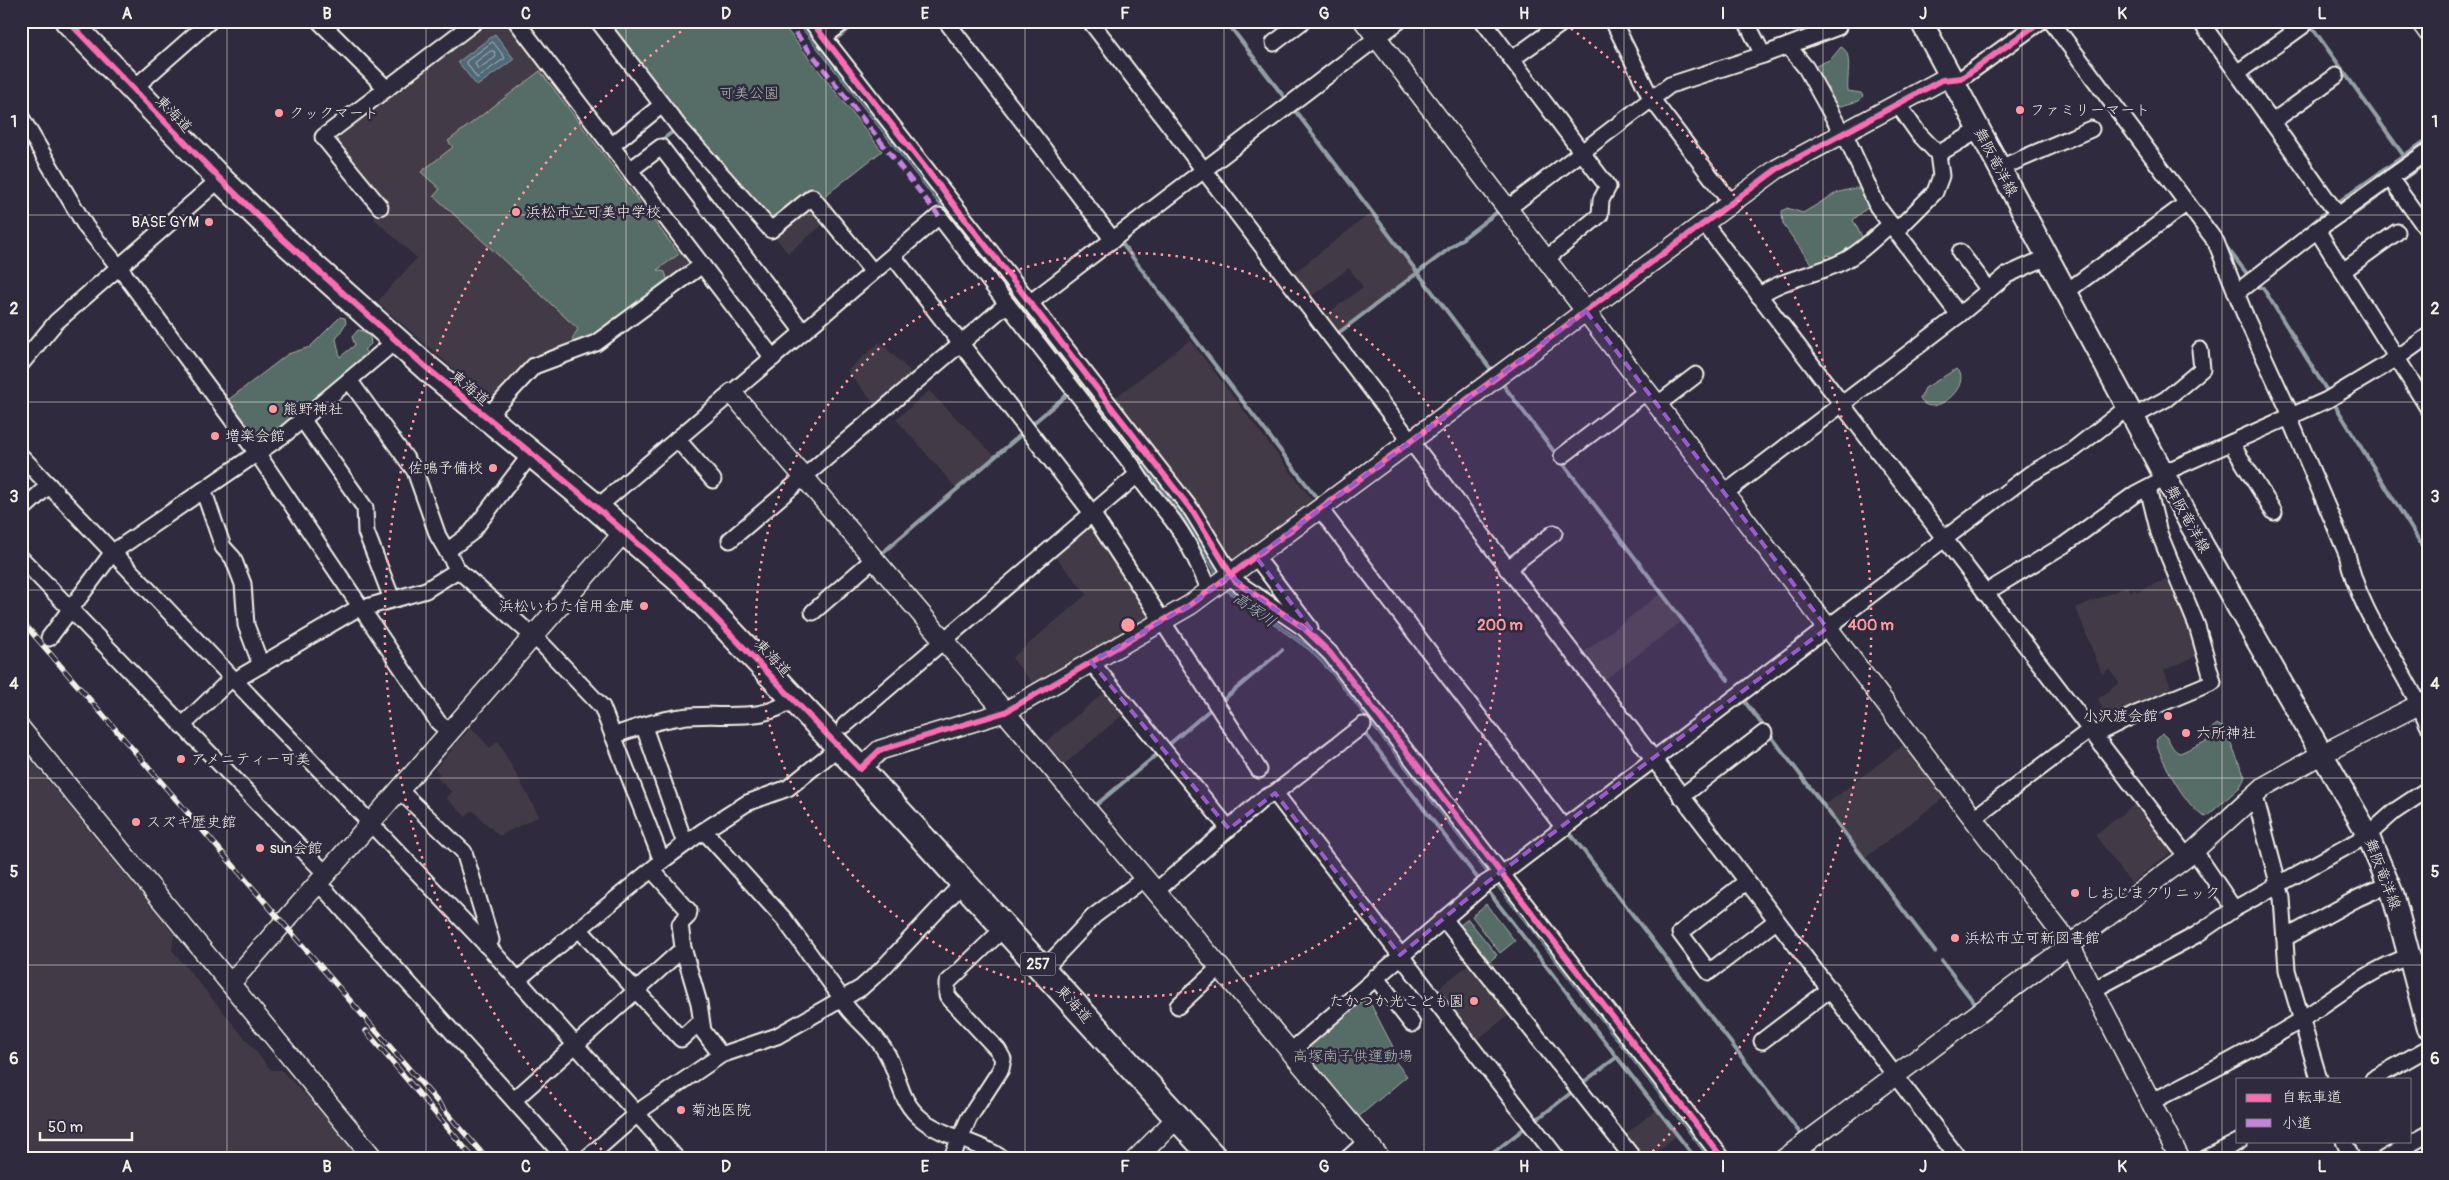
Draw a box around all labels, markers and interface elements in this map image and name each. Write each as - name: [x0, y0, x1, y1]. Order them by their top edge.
- text: A: [122, 4, 133, 24]
- text: B: [322, 4, 332, 24]
- text: C: [521, 4, 531, 24]
- text: D: [721, 4, 731, 24]
- text: E: [921, 4, 930, 24]
- text: F: [1120, 4, 1130, 24]
- text: G: [1319, 4, 1330, 24]
- text: H: [1519, 4, 1529, 24]
- text: I: [1721, 4, 1725, 24]
- text: J: [1919, 4, 1927, 24]
- text: K: [2117, 4, 2127, 24]
- text: L: [2317, 4, 2327, 24]
- park label: 可美公園: [719, 84, 779, 103]
- street label: 東海道: [151, 92, 196, 137]
- place label: ファミリーマート: [2030, 101, 2150, 120]
- place label: クックマート: [289, 104, 379, 123]
- marker: ファミリーマート: [2014, 104, 2026, 116]
- marker: クックマート: [273, 107, 285, 119]
- text: 1: [11, 112, 17, 132]
- text: 1: [2432, 112, 2438, 132]
- street label: 舞阪竜洋線: [1970, 125, 2022, 200]
- place label: 浜松市立可美中学校: [526, 203, 661, 222]
- marker: 浜松市立可美中学校: [510, 206, 522, 218]
- place label: BASE GYM: [132, 213, 199, 232]
- marker: BASE GYM: [203, 216, 215, 228]
- text: 2: [10, 299, 19, 319]
- text: 2: [2431, 299, 2440, 319]
- street label: 東海道: [446, 367, 493, 410]
- place label: 熊野神社: [283, 400, 343, 419]
- marker: 熊野神社: [267, 403, 279, 415]
- place label: 増楽会館: [225, 427, 285, 446]
- marker: 増楽会館: [209, 430, 221, 442]
- place label: 佐鳴予備校: [408, 459, 483, 478]
- marker: 佐鳴予備校: [487, 462, 499, 474]
- street label: 舞阪竜洋線: [2161, 482, 2214, 557]
- text: 3: [10, 487, 19, 507]
- text: 3: [2431, 487, 2440, 507]
- water label: 高塚川: [1229, 588, 1280, 632]
- place label: 浜松いわた信用金庫: [499, 597, 634, 616]
- marker: 浜松いわた信用金庫: [638, 600, 650, 612]
- centre of rings: [1119, 616, 1137, 634]
- text: 200 m: [1477, 616, 1523, 635]
- text: 400 m: [1848, 616, 1894, 635]
- street label: 東海道: [750, 635, 795, 681]
- text: 4: [9, 674, 19, 694]
- text: 4: [2430, 674, 2440, 694]
- place label: 小沢渡会館: [2083, 707, 2158, 726]
- marker: 小沢渡会館: [2162, 710, 2174, 722]
- place label: 六所神社: [2196, 724, 2256, 743]
- marker: 六所神社: [2180, 727, 2192, 739]
- place label: アメニティー可美: [191, 750, 310, 769]
- marker: アメニティー可美: [175, 753, 187, 765]
- place label: スズキ歴史館: [146, 813, 237, 832]
- marker: スズキ歴史館: [130, 816, 142, 828]
- street label: 舞阪竜洋線: [2360, 836, 2405, 913]
- place label: sun会館: [270, 839, 322, 858]
- marker: sun会館: [254, 842, 266, 854]
- text: 5: [10, 862, 19, 882]
- text: 5: [2431, 862, 2440, 882]
- place label: しおじまクリニック: [2085, 884, 2220, 903]
- marker: しおじまクリニック: [2069, 887, 2081, 899]
- place label: 浜松市立可新図書館: [1965, 929, 2100, 948]
- marker: 浜松市立可新図書館: [1949, 932, 1961, 944]
- road number: 257: [1020, 952, 1056, 976]
- street label: 東海道: [1052, 981, 1096, 1027]
- place label: たかつか光こども園: [1329, 992, 1464, 1011]
- marker: たかつか光こども園: [1468, 995, 1480, 1007]
- park label: 高塚南子供運動場: [1293, 1047, 1413, 1066]
- text: 6: [9, 1049, 19, 1069]
- text: 6: [2430, 1049, 2440, 1069]
- legend: [2236, 1078, 2412, 1142]
- text: 自転車道: [2282, 1088, 2342, 1107]
- place label: 菊池医院: [691, 1101, 751, 1120]
- marker: 菊池医院: [675, 1104, 687, 1116]
- scale bar: [40, 1110, 132, 1142]
- text: 小道: [2282, 1114, 2312, 1133]
- text: 50 m: [48, 1118, 83, 1137]
- text: A: [122, 1157, 133, 1177]
- text: B: [322, 1157, 332, 1177]
- text: C: [521, 1157, 531, 1177]
- text: D: [721, 1157, 731, 1177]
- text: E: [921, 1157, 930, 1177]
- text: F: [1120, 1157, 1130, 1177]
- text: G: [1319, 1157, 1330, 1177]
- text: H: [1519, 1157, 1529, 1177]
- text: I: [1721, 1157, 1725, 1177]
- text: J: [1919, 1157, 1927, 1177]
- text: K: [2117, 1157, 2127, 1177]
- text: L: [2317, 1157, 2327, 1177]

